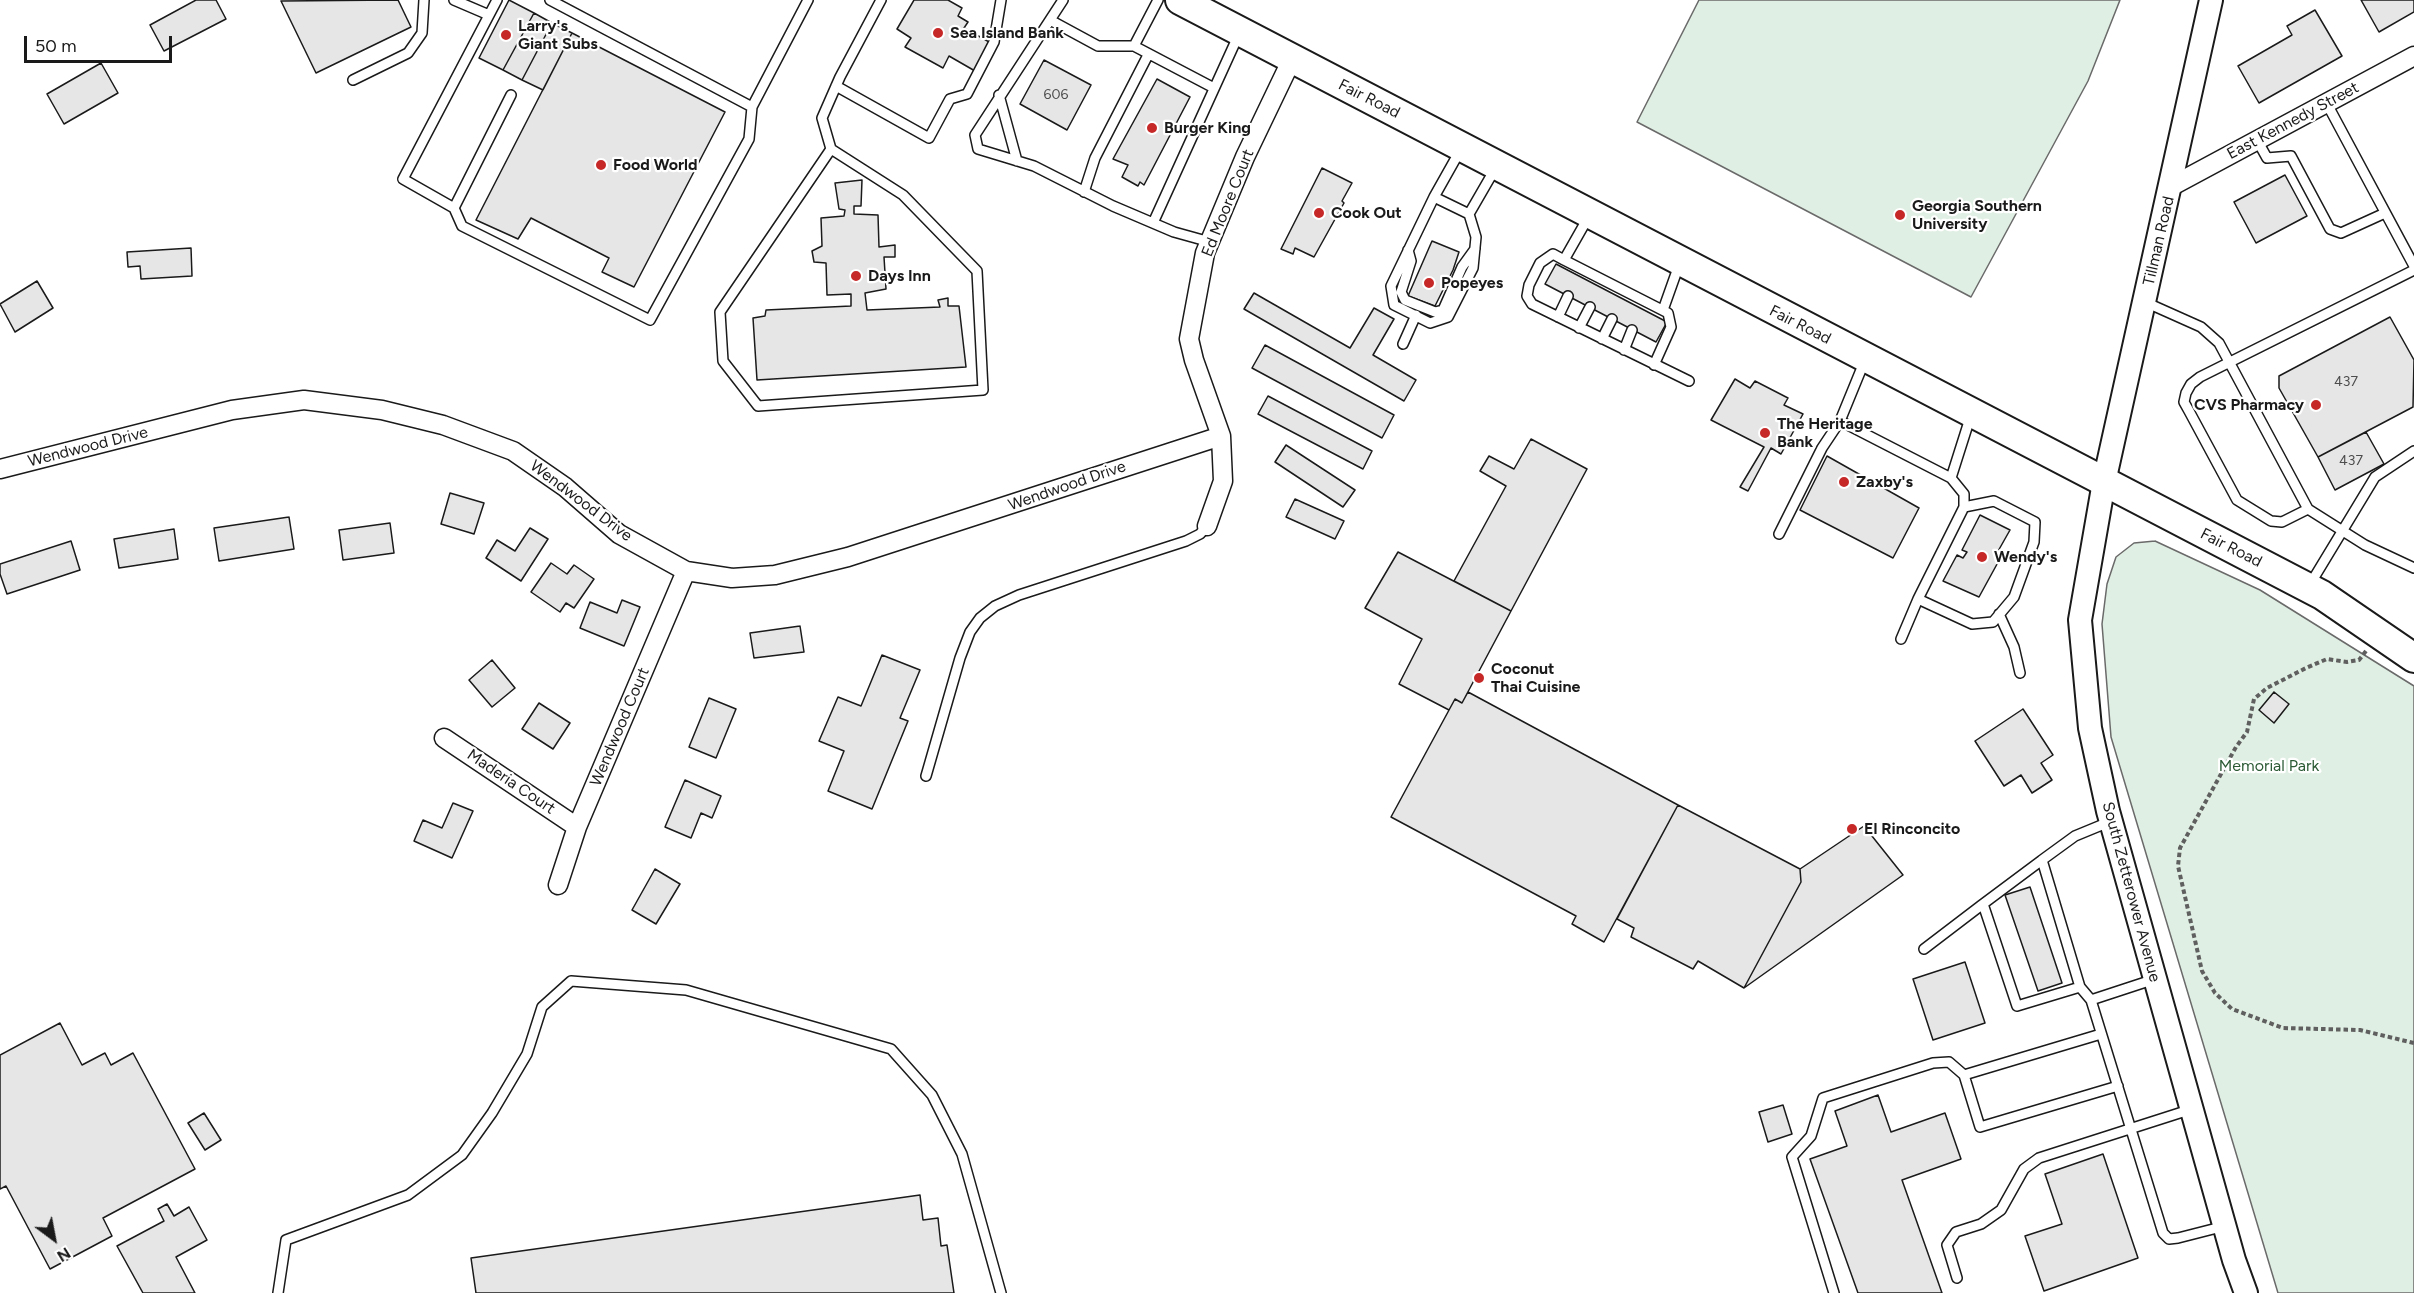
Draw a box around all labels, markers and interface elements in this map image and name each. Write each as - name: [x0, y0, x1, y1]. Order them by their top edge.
- place label: Larry's Giant Subs: [518, 16, 598, 54]
- place label: Sea Island Bank: [950, 23, 1064, 43]
- scale bar: [27, 24, 176, 62]
- marker: Sea Island Bank: [931, 26, 945, 40]
- marker: Larry's Giant Subs: [499, 28, 513, 42]
- text: 50 m: [35, 35, 77, 57]
- street label: Fair Road: [1335, 75, 1403, 123]
- street label: East Kennedy Street: [2224, 78, 2362, 164]
- house number: 606: [1044, 87, 1068, 103]
- place label: Burger King: [1164, 118, 1251, 138]
- marker: Burger King: [1145, 121, 1159, 135]
- street label: Ed Moore Court: [1198, 146, 1258, 260]
- place label: Food World: [613, 155, 698, 175]
- marker: Food World: [594, 158, 608, 172]
- street label: Tillman Road: [2139, 194, 2179, 288]
- place label: Georgia Southern University: [1912, 196, 2042, 234]
- place label: Cook Out: [1331, 203, 1402, 223]
- marker: Cook Out: [1312, 206, 1326, 220]
- marker: Georgia Southern University: [1893, 208, 1907, 222]
- place label: Days Inn: [868, 266, 931, 286]
- marker: Days Inn: [849, 269, 863, 283]
- place label: Popeyes: [1441, 273, 1503, 293]
- marker: Popeyes: [1422, 276, 1436, 290]
- street label: Fair Road: [1766, 301, 1834, 349]
- house number: 437: [2334, 374, 2358, 390]
- place label: CVS Pharmacy: [2194, 395, 2304, 415]
- marker: CVS Pharmacy: [2309, 398, 2323, 412]
- place label: The Heritage Bank: [1777, 414, 1873, 452]
- street label: Wendwood Drive: [26, 423, 150, 471]
- marker: The Heritage Bank: [1758, 426, 1772, 440]
- house number: 437: [2339, 453, 2363, 469]
- street label: Wendwood Drive: [526, 456, 636, 546]
- street label: Wendwood Drive: [1006, 457, 1128, 515]
- place label: Zaxby's: [1856, 472, 1913, 492]
- marker: Zaxby's: [1837, 475, 1851, 489]
- street label: Fair Road: [2197, 524, 2265, 572]
- place label: Wendy's: [1994, 547, 2057, 567]
- marker: Wendy's: [1975, 550, 1989, 564]
- place label: Coconut Thai Cuisine: [1491, 659, 1580, 697]
- street label: Wendwood Court: [586, 665, 654, 789]
- marker: Coconut Thai Cuisine: [1472, 671, 1486, 685]
- street label: Maderia Court: [463, 745, 559, 819]
- park label: Memorial Park: [2219, 756, 2319, 776]
- street label: South Zetterower Avenue: [2098, 800, 2164, 984]
- place label: El Rinconcito: [1864, 819, 1960, 839]
- marker: El Rinconcito: [1845, 822, 1859, 836]
- north arrow: [24, 1209, 84, 1269]
- text: N: [54, 1243, 74, 1266]

